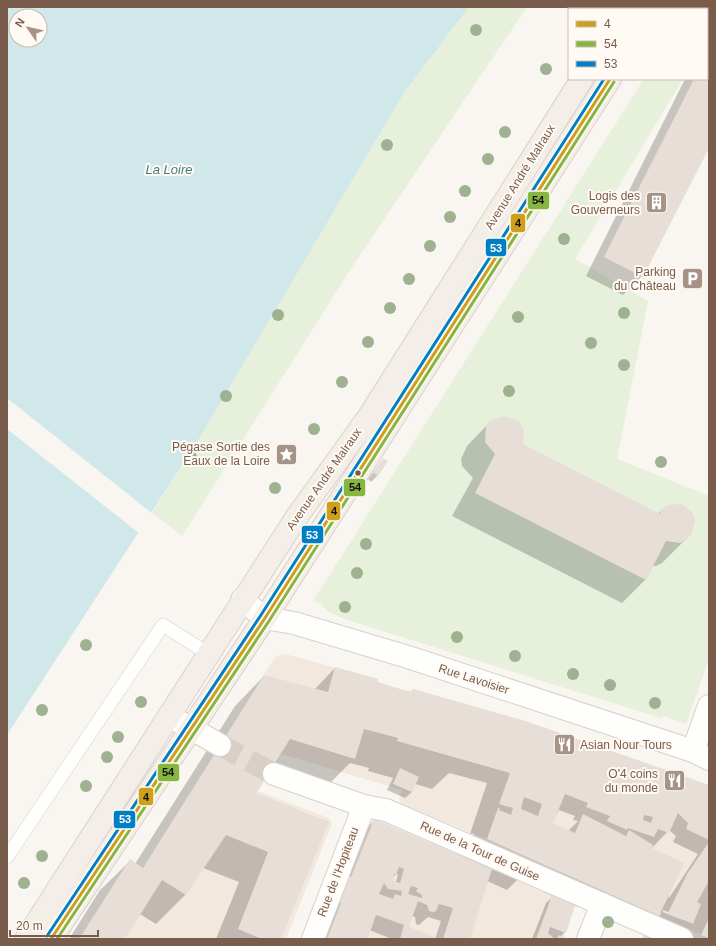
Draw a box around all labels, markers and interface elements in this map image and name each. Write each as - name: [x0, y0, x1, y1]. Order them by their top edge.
- north arrow: [8, 8, 48, 48]
- legend: [568, 8, 708, 80]
- text: N: [13, 16, 27, 29]
- text: 4: [604, 17, 611, 31]
- text: 54: [604, 37, 618, 51]
- text: 53: [604, 57, 618, 71]
- street label: Avenue André Malraux: [482, 122, 558, 232]
- water label: La Loire: [146, 162, 192, 177]
- place label: Logis des Gouverneurs: [571, 189, 640, 217]
- building icon: Logis des Gouverneurs: [643, 190, 669, 216]
- line badge: 54: [527, 191, 550, 210]
- text: 54: [532, 194, 545, 206]
- line badge: 4: [510, 213, 526, 233]
- text: 4: [515, 217, 522, 229]
- line badge: 53: [485, 238, 507, 257]
- text: 53: [490, 242, 502, 254]
- place label: Parking du Château: [614, 265, 676, 293]
- parking icon: Parking du Château: [679, 266, 705, 292]
- street label: Avenue André Malraux: [284, 425, 364, 533]
- place label: Pégase Sortie des Eaux de la Loire: [172, 440, 270, 468]
- place icon: Pégase Sortie des Eaux de la Loire: [273, 441, 299, 467]
- unlabelled marker: [353, 468, 363, 478]
- line badge: 54: [343, 478, 366, 497]
- text: 54: [349, 481, 362, 493]
- line badge: 4: [326, 501, 341, 521]
- text: 4: [331, 505, 338, 517]
- line badge: 53: [301, 525, 324, 544]
- text: 53: [306, 529, 318, 541]
- street label: Rue Lavoisier: [437, 661, 511, 697]
- restaurant icon: Asian Nour Tours: [552, 732, 578, 758]
- place label: Asian Nour Tours: [580, 738, 672, 752]
- line badge: 54: [157, 763, 180, 782]
- text: 54: [162, 766, 175, 778]
- place label: O'4 coins du monde: [605, 767, 658, 795]
- restaurant icon: O'4 coins du monde: [661, 768, 687, 794]
- line badge: 4: [138, 787, 154, 806]
- text: 4: [143, 791, 150, 803]
- line badge: 53: [113, 810, 136, 829]
- text: 53: [119, 813, 131, 825]
- street label: Rue de la Tour de Guise: [418, 818, 542, 884]
- street label: Rue de l'Hopiteau: [314, 825, 362, 919]
- scale bar: [10, 912, 98, 938]
- text: 20 m: [16, 919, 43, 933]

